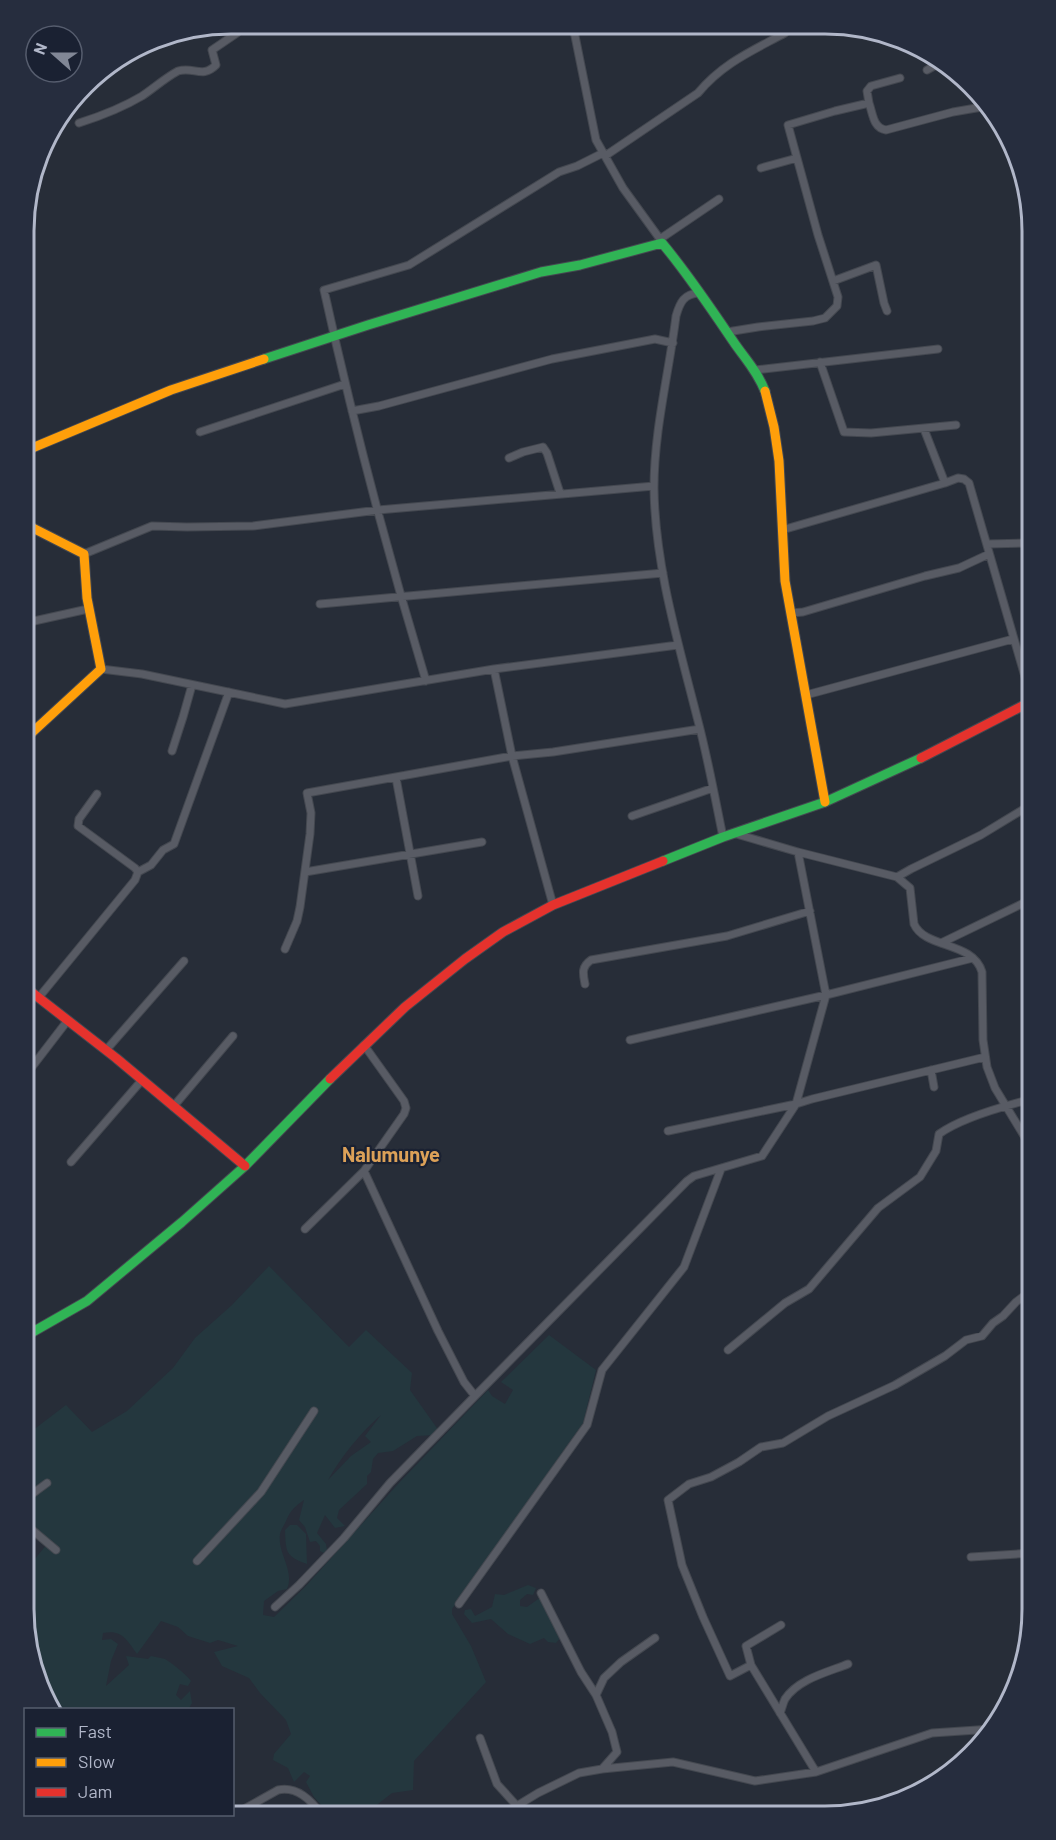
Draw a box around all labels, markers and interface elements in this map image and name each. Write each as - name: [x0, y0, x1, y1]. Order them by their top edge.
- north arrow: [24, 24, 84, 84]
- text: N: [29, 40, 50, 57]
- district label: Nalumunye: [342, 1142, 440, 1166]
- legend: [24, 1708, 234, 1816]
- text: Fast: [78, 1720, 112, 1742]
- text: Slow: [78, 1750, 115, 1772]
- text: Jam: [78, 1780, 112, 1802]

